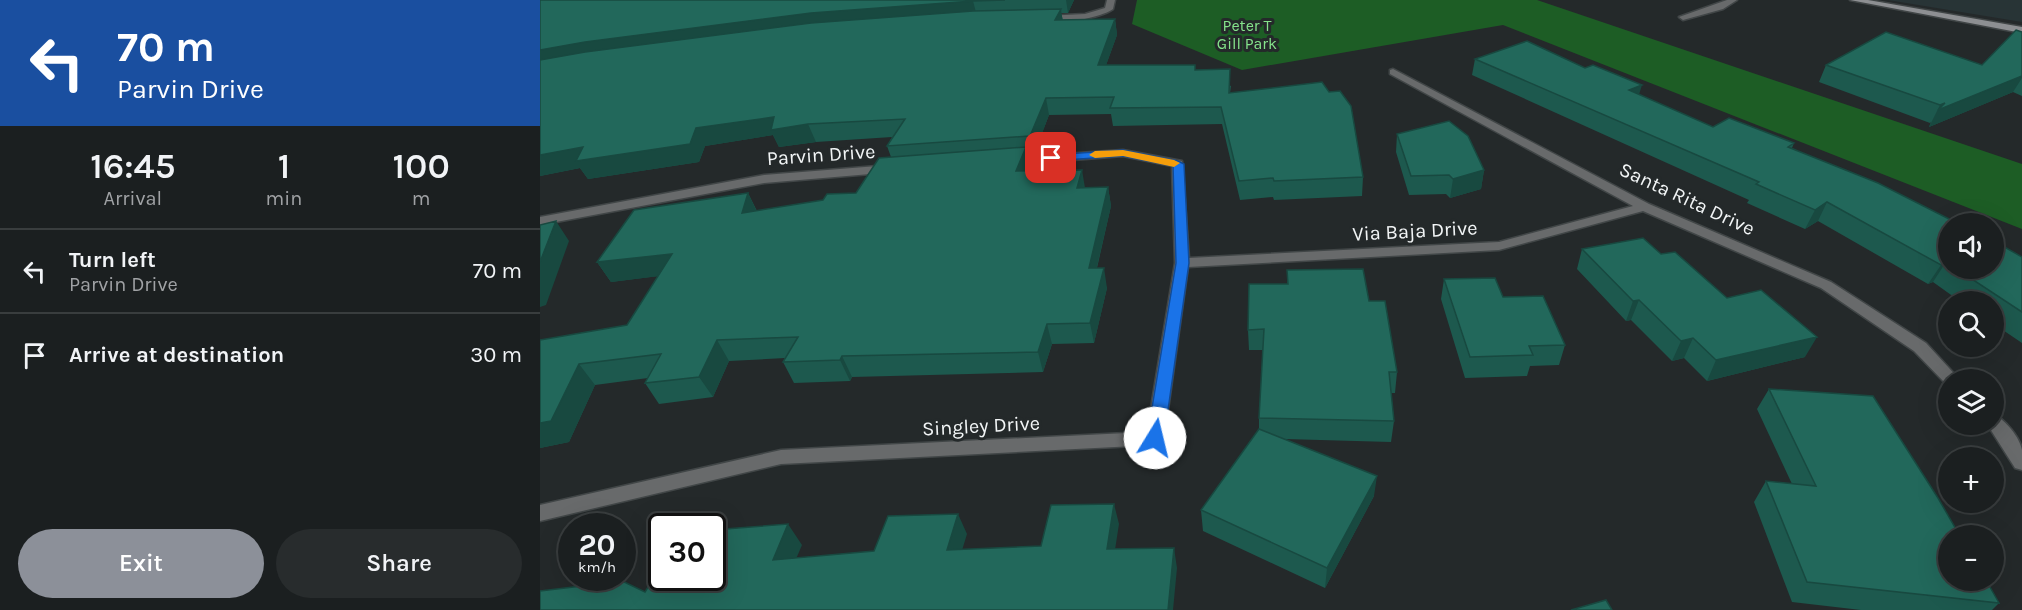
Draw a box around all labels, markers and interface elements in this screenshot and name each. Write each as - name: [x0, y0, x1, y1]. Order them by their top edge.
- park label: Peter T Gill Park: [1217, 16, 1277, 53]
- text: 70 m: [117, 22, 215, 72]
- icon: left: [18, 24, 96, 102]
- text: Parvin Drive: [117, 73, 264, 105]
- pin: [1025, 132, 1076, 183]
- street label: Parvin Drive: [766, 140, 876, 170]
- icon: arrive: [1034, 141, 1067, 174]
- text: 16:45: [90, 145, 175, 187]
- text: 1: [278, 145, 290, 187]
- text: 100: [392, 145, 450, 187]
- street label: Santa Rita Drive: [1616, 158, 1758, 240]
- text: Arrival: [103, 187, 162, 210]
- text: min: [266, 187, 302, 210]
- text: m: [412, 187, 431, 210]
- map controls: [1938, 213, 2004, 591]
- button: sound: [1938, 213, 2004, 279]
- street label: Via Baja Drive: [1352, 216, 1478, 246]
- text: Turn left: [69, 247, 156, 273]
- icon: left: [18, 255, 51, 288]
- text: 70 m: [473, 258, 522, 284]
- text: Parvin Drive: [69, 273, 178, 296]
- button: search: [1938, 291, 2004, 357]
- icon: arrive: [18, 339, 51, 372]
- text: Arrive at destination: [69, 342, 284, 368]
- text: 30 m: [470, 342, 522, 368]
- button: layers: [1938, 369, 2004, 435]
- position arrow: [1123, 406, 1187, 470]
- street label: Singley Drive: [921, 411, 1041, 441]
- button: +: [1938, 447, 2004, 513]
- speed limit sign: 30: [648, 513, 726, 591]
- button: −: [1938, 525, 2004, 591]
- text: 20: [578, 527, 616, 563]
- button: Exit: [18, 529, 264, 598]
- button: Share: [276, 529, 522, 598]
- text: km/h: [578, 558, 616, 576]

